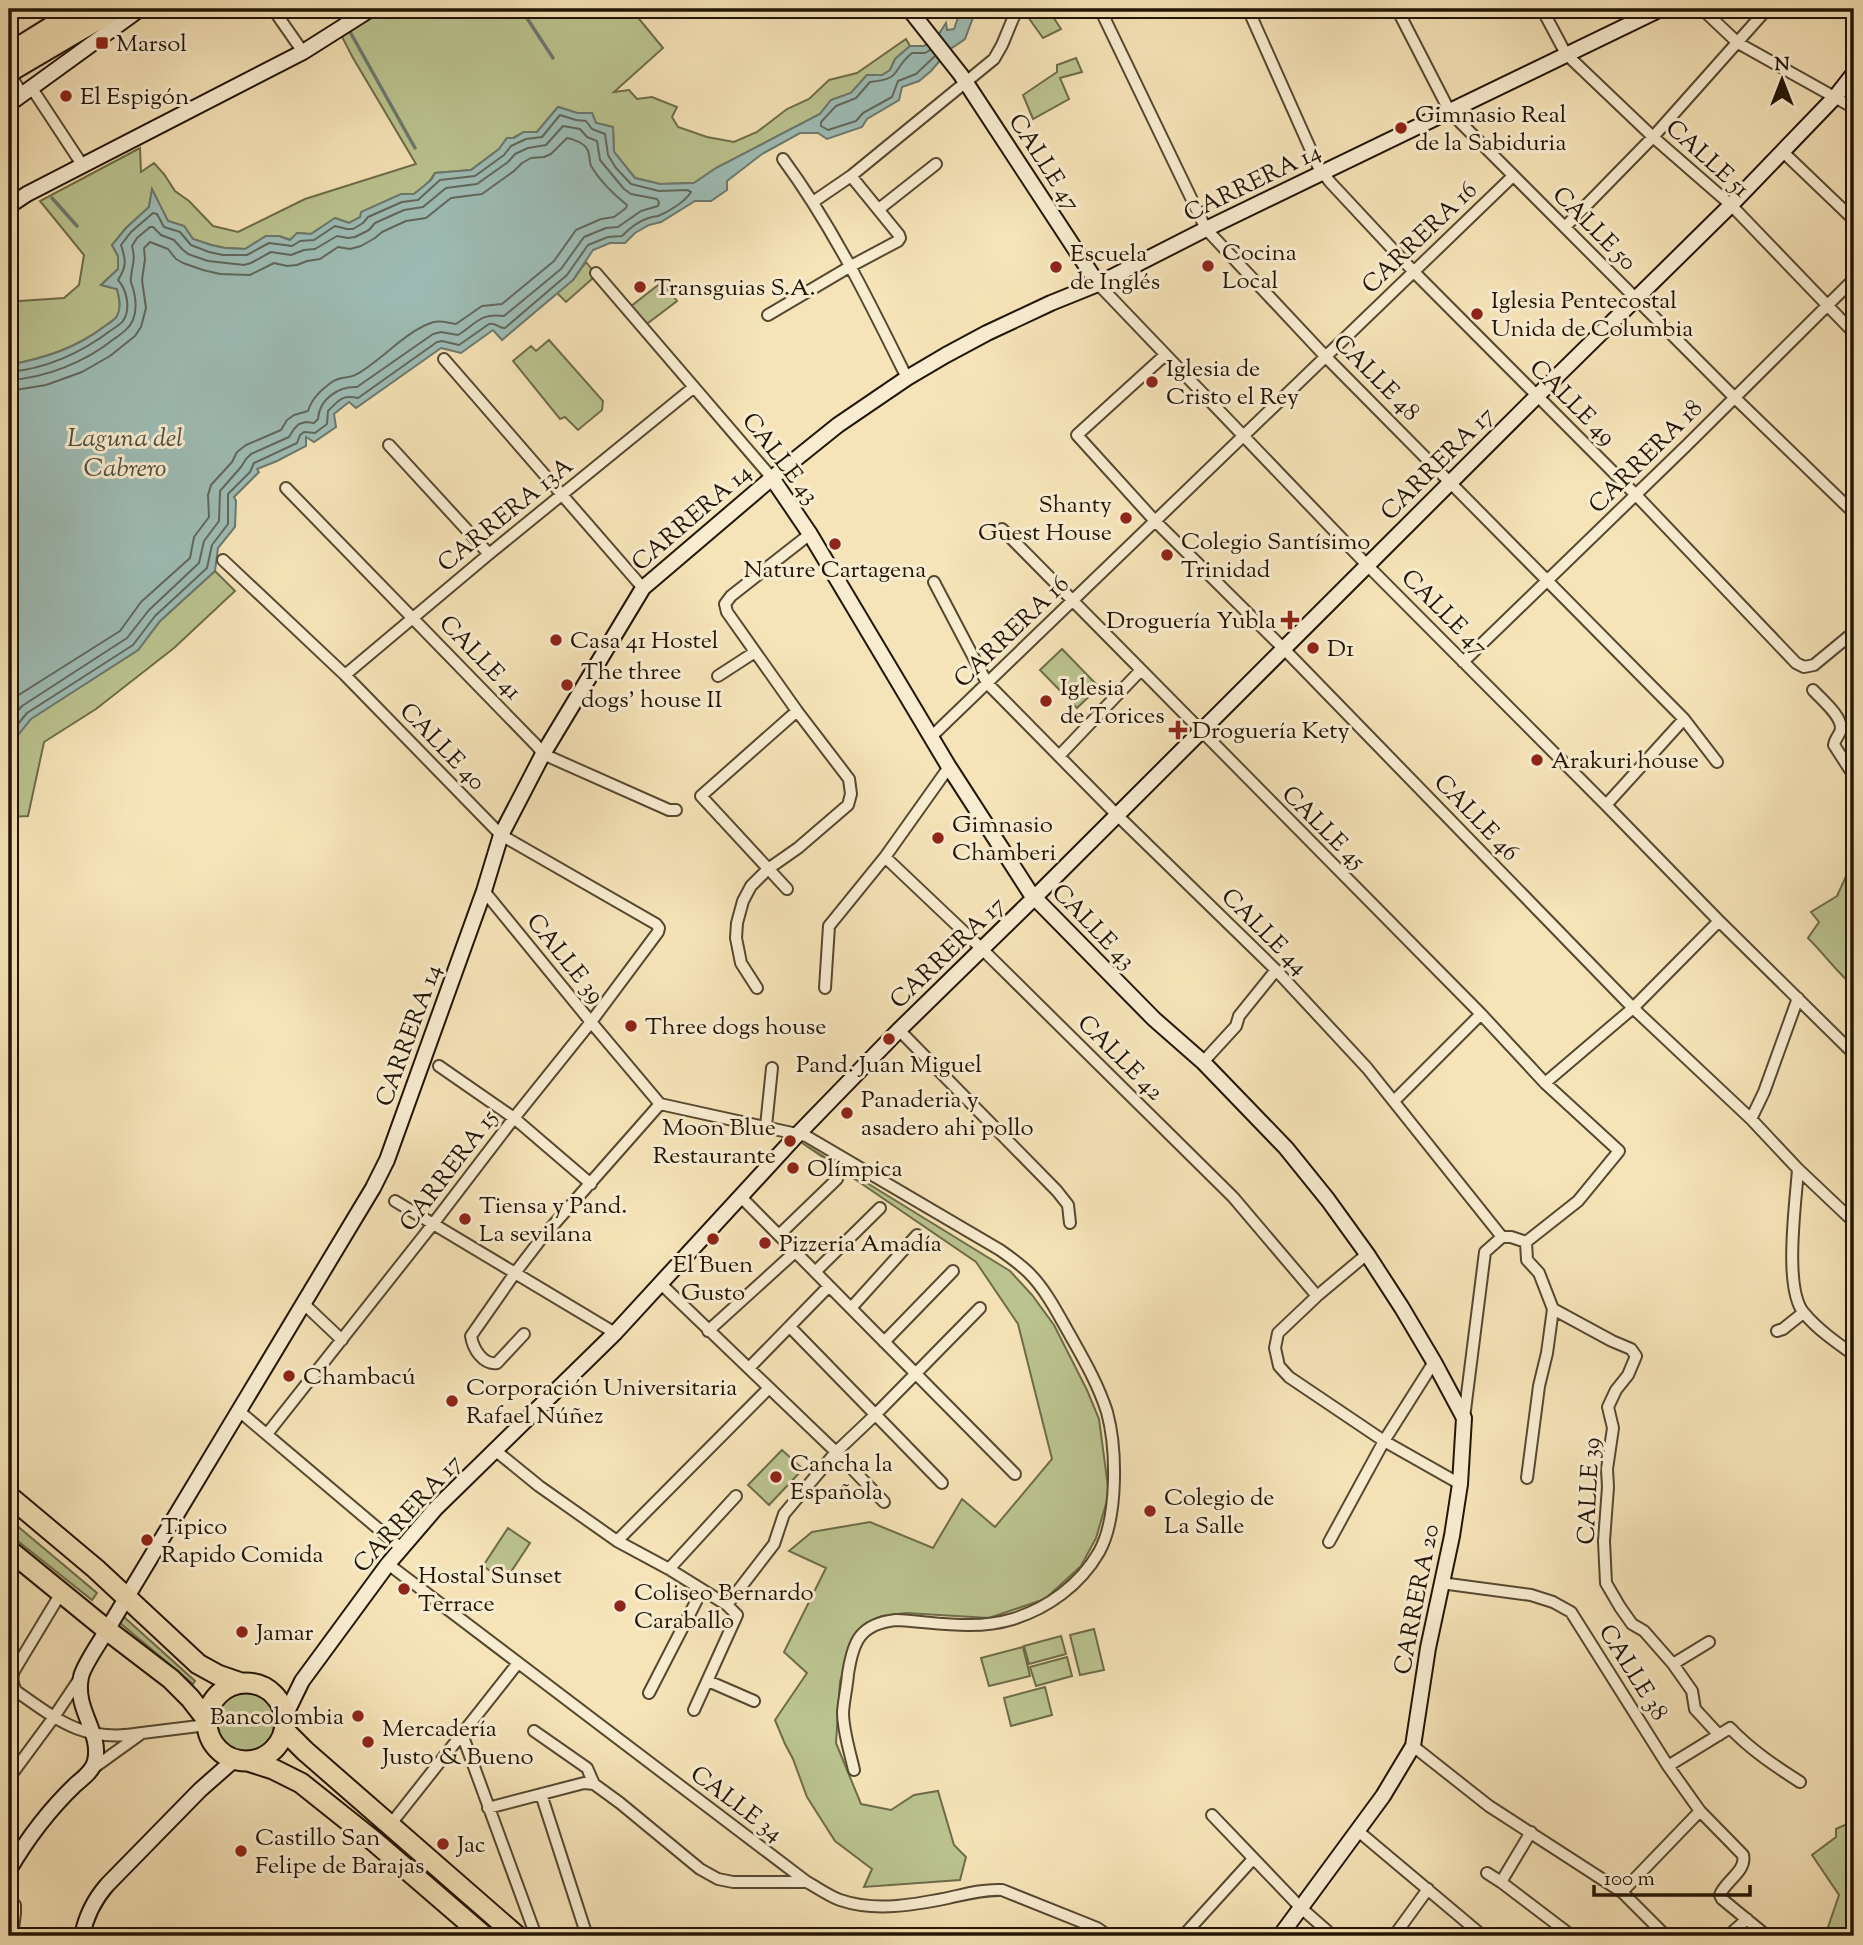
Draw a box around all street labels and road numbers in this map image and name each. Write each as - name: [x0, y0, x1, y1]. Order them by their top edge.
- street label: CALLE 47: [999, 108, 1088, 219]
- street label: CALLE 51: [1657, 112, 1756, 206]
- street label: CARRERA 14: [1179, 136, 1327, 232]
- street label: CARRERA 16: [1355, 175, 1486, 302]
- street label: CALLE 50: [1544, 179, 1644, 279]
- street label: CALLE 48: [1325, 327, 1427, 429]
- street label: CALLE 49: [1521, 353, 1622, 454]
- street label: CARRERA 18: [1582, 393, 1711, 522]
- street label: CARRERA 17: [1374, 400, 1503, 529]
- street label: CALLE 43: [733, 406, 826, 512]
- street label: CARRERA 13A: [431, 450, 582, 581]
- street label: CARRERA 14: [625, 457, 760, 580]
- street label: CALLE 47: [1393, 562, 1495, 664]
- street label: CARRERA 16: [947, 569, 1078, 696]
- street label: CALLE 41: [430, 608, 529, 709]
- street label: CALLE 40: [391, 696, 492, 799]
- street label: CALLE 46: [1425, 767, 1526, 870]
- street label: CALLE 45: [1273, 779, 1372, 878]
- street label: CALLE 43: [1043, 877, 1142, 978]
- street label: CALLE 44: [1212, 881, 1315, 984]
- street label: CARRERA 17: [883, 890, 1014, 1017]
- street label: CALLE 39: [517, 907, 611, 1012]
- street label: CARRERA 14: [368, 960, 451, 1111]
- street label: CALLE 42: [1069, 1008, 1170, 1109]
- street label: CARRERA 15: [392, 1103, 507, 1239]
- street label: CALLE 39: [1570, 1437, 1610, 1546]
- street label: CARRERA 17: [346, 1448, 471, 1581]
- street label: CARRERA 20: [1387, 1521, 1449, 1677]
- street label: CALLE 38: [1589, 1618, 1675, 1728]
- street label: CALLE 34: [682, 1758, 789, 1851]

